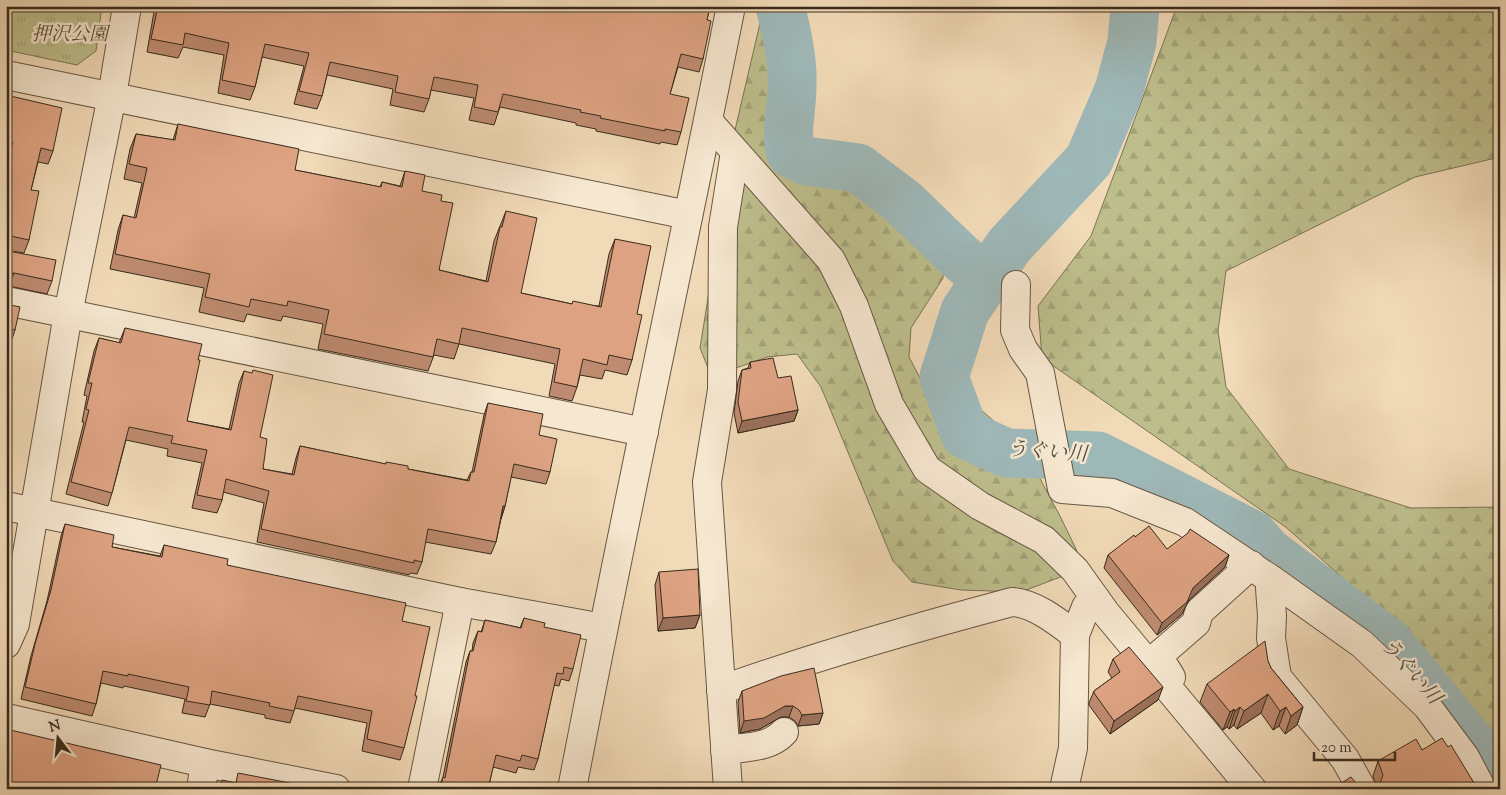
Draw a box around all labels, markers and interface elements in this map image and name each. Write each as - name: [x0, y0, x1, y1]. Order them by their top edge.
- park label: 押沢公園: [32, 22, 111, 49]
- water label: うぐい川: [1006, 436, 1090, 470]
- water label: うぐい川: [1373, 632, 1448, 713]
- north arrow: [32, 712, 82, 762]
- text: N: [47, 716, 63, 739]
- scale bar: [1314, 730, 1395, 762]
- text: 20 m: [1321, 738, 1352, 759]

